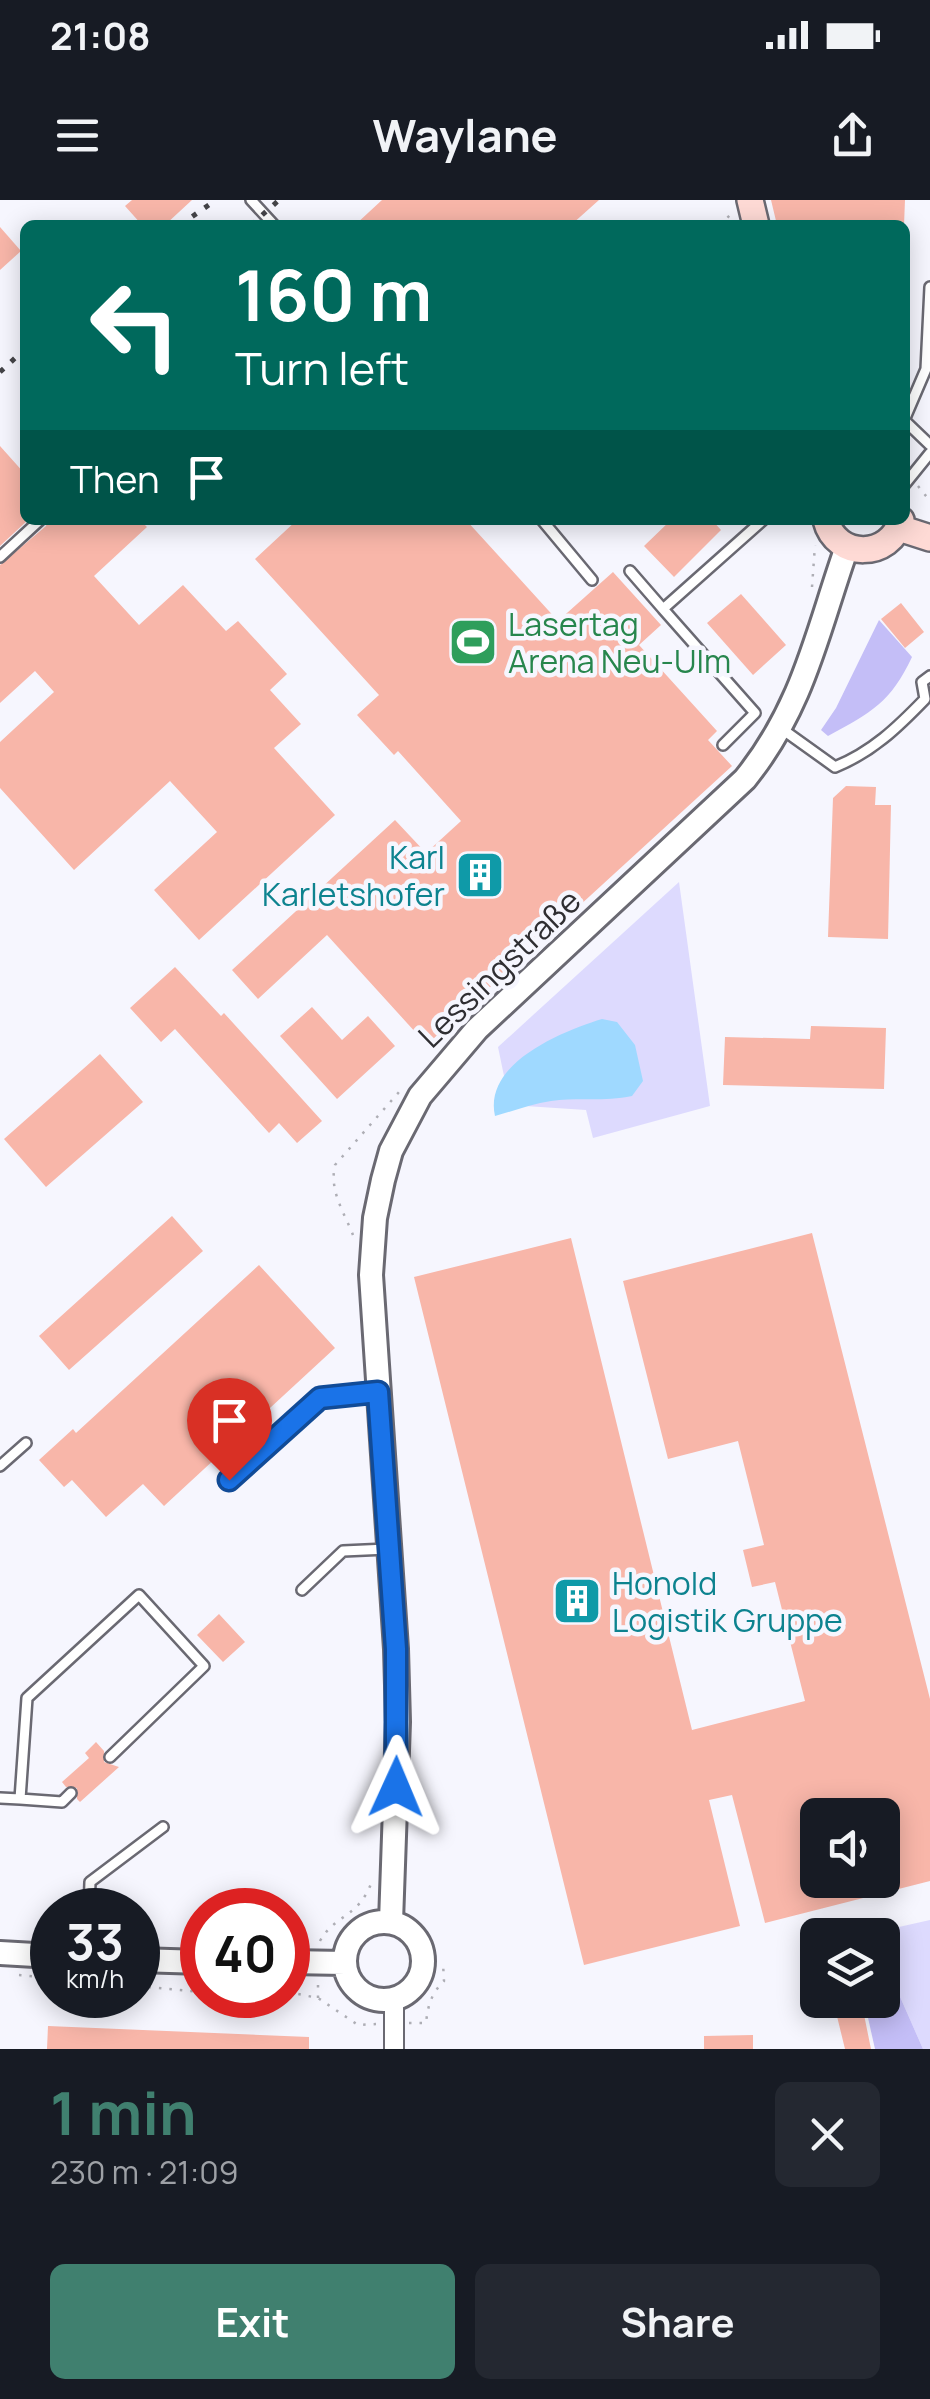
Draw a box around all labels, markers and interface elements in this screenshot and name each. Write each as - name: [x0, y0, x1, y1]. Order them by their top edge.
- text: 21:08: [50, 9, 151, 61]
- text: Waylane: [372, 104, 558, 166]
- icon: menu: [50, 108, 105, 163]
- icon: share: [825, 108, 880, 163]
- text: 160 m: [235, 246, 432, 342]
- icon: left: [70, 260, 200, 390]
- text: Turn left: [235, 337, 409, 399]
- icon: arrive: [179, 450, 234, 505]
- text: Then: [70, 452, 159, 504]
- place label: Lasertag Arena Neu-Ulm: [508, 602, 731, 683]
- sports icon: Lasertag Arena Neu-Ulm: [447, 616, 499, 668]
- place label: Karl Karletshofer: [262, 835, 445, 916]
- building icon: Karl Karletshofer: [454, 849, 506, 901]
- street label: Lessingstraße: [408, 879, 590, 1057]
- pin: [187, 1378, 272, 1481]
- icon: arrive: [202, 1393, 257, 1448]
- place label: Honold Logistik Gruppe: [612, 1561, 843, 1642]
- building icon: Honold Logistik Gruppe: [551, 1575, 603, 1627]
- position arrow: [344, 1735, 448, 1839]
- map controls: [800, 1798, 900, 2018]
- button: sound: [800, 1798, 900, 1898]
- speed limit sign: 40: [180, 1888, 310, 2018]
- text: 33: [66, 1907, 124, 1975]
- button: layers: [800, 1918, 900, 2018]
- text: km/h: [66, 1961, 124, 1996]
- text: 1 min: [50, 2071, 197, 2153]
- button: close: [775, 2082, 880, 2187]
- text: 230 m · 21:09: [50, 2150, 239, 2194]
- button: Exit: [50, 2264, 455, 2379]
- button: Share: [475, 2264, 880, 2379]

